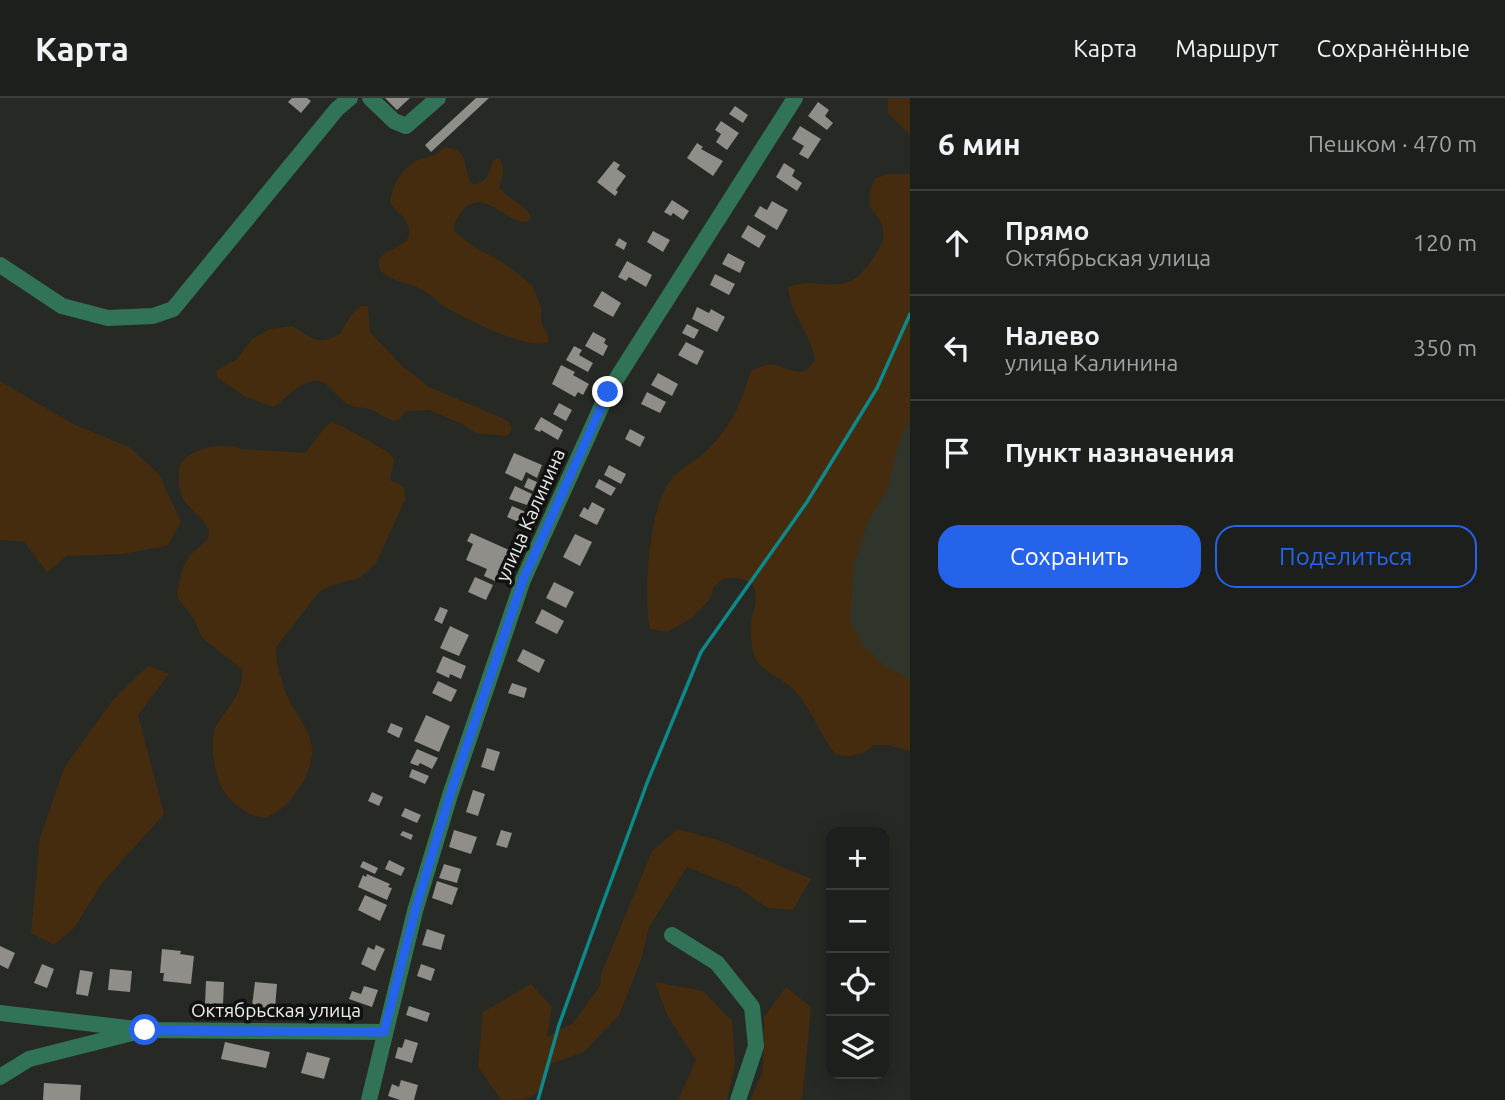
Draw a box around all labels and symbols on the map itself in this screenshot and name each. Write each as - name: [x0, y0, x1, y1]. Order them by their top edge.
- route end: [592, 376, 623, 407]
- street label: улица Калинина: [491, 445, 569, 585]
- street label: Октябрьская улица: [191, 999, 361, 1021]
- route start: [129, 1014, 160, 1045]

